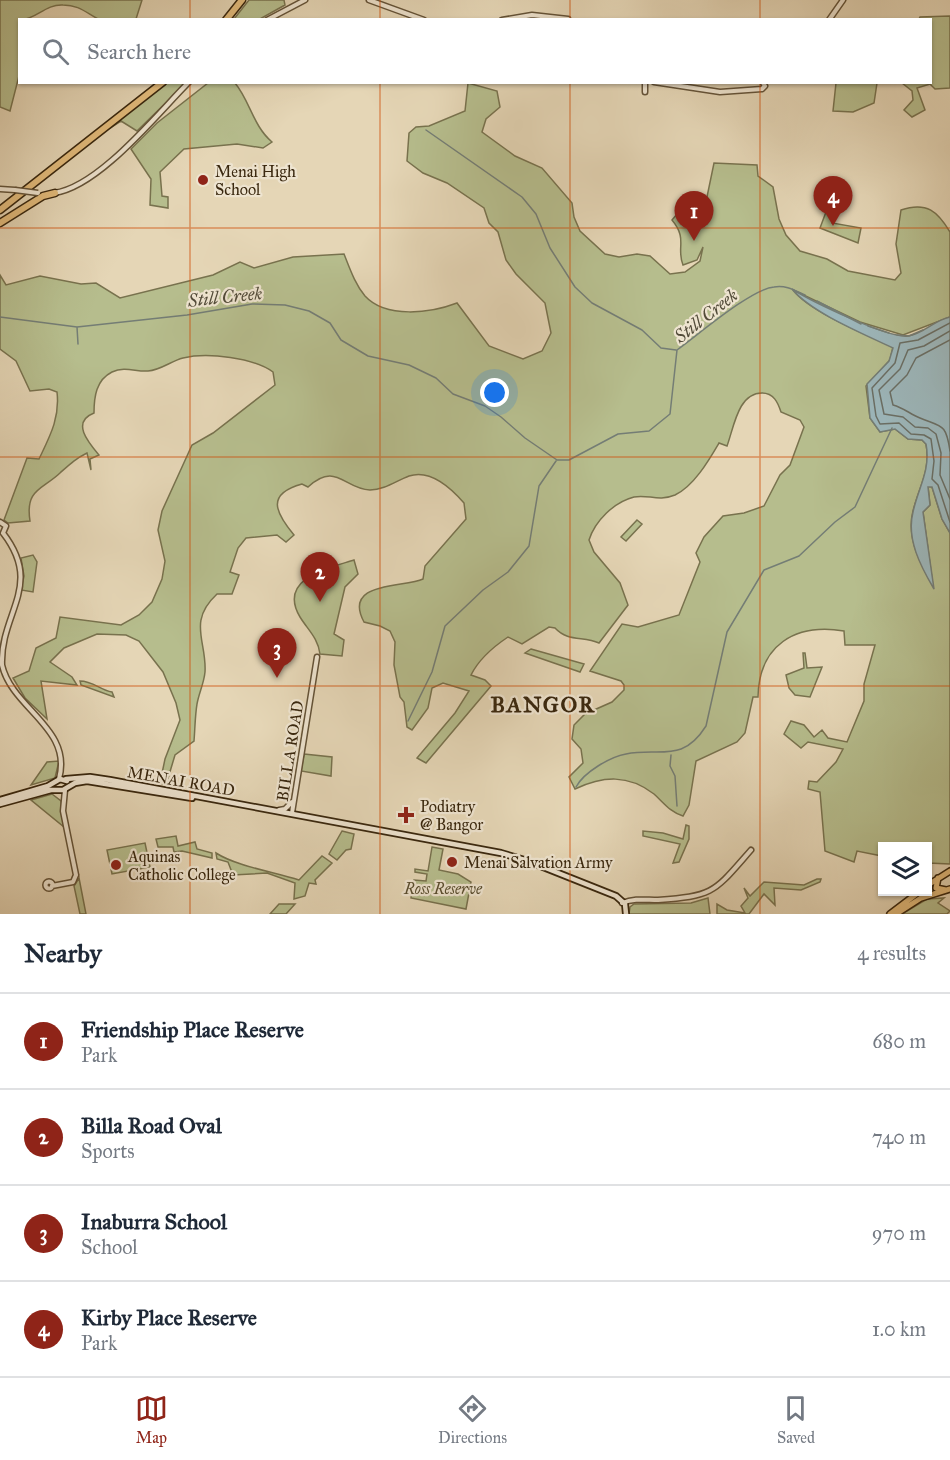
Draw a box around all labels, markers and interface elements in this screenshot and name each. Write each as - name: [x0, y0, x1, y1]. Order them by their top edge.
- search box: [18, 18, 932, 84]
- icon: search: [39, 35, 72, 68]
- text: Search here: [87, 38, 191, 65]
- place label: Menai High School: [215, 162, 296, 199]
- marker: Menai High School: [196, 173, 210, 187]
- pin: 4: [814, 176, 852, 226]
- pin: 1: [674, 192, 714, 241]
- water label: Still Creek: [186, 282, 263, 312]
- water label: Still Creek: [669, 284, 742, 348]
- your location: [480, 378, 509, 407]
- pin: 2: [300, 552, 340, 602]
- pin: 3: [258, 628, 296, 678]
- district label: BANGOR: [491, 691, 595, 718]
- street label: BILLA ROAD: [273, 699, 307, 803]
- street label: MENAI ROAD: [126, 762, 236, 800]
- place label: Podiatry @ Bangor: [420, 797, 483, 835]
- marker: Podiatry @ Bangor: [397, 806, 415, 824]
- map controls: [878, 842, 932, 896]
- button: layers: [878, 842, 932, 896]
- place label: Aquinas Catholic College: [127, 847, 236, 885]
- place label: Menai Salvation Army: [464, 853, 613, 872]
- marker: Menai Salvation Army: [445, 855, 459, 869]
- marker: Aquinas Catholic College: [109, 858, 123, 872]
- park label: Ross Reserve: [403, 879, 483, 898]
- text: Nearby: [24, 937, 102, 969]
- text: 4 results: [857, 941, 926, 965]
- text: Friendship Place Reserve: [81, 1016, 304, 1043]
- text: 1: [40, 1029, 47, 1053]
- text: 680 m: [872, 1029, 926, 1053]
- text: Park: [81, 1043, 117, 1067]
- text: Billa Road Oval: [81, 1112, 222, 1139]
- text: 2: [39, 1125, 48, 1149]
- text: 740 m: [872, 1125, 926, 1149]
- text: Sports: [81, 1139, 135, 1163]
- text: Inaburra School: [81, 1208, 227, 1235]
- text: 3: [40, 1221, 48, 1245]
- text: 970 m: [872, 1221, 926, 1245]
- text: School: [81, 1235, 138, 1259]
- text: Kirby Place Reserve: [81, 1304, 257, 1331]
- text: 4: [38, 1317, 49, 1341]
- text: 1.0 km: [872, 1317, 926, 1341]
- text: Park: [81, 1331, 117, 1355]
- tab: Map: [135, 1392, 168, 1447]
- tab: Directions: [438, 1392, 507, 1447]
- tab: Saved: [777, 1392, 815, 1447]

